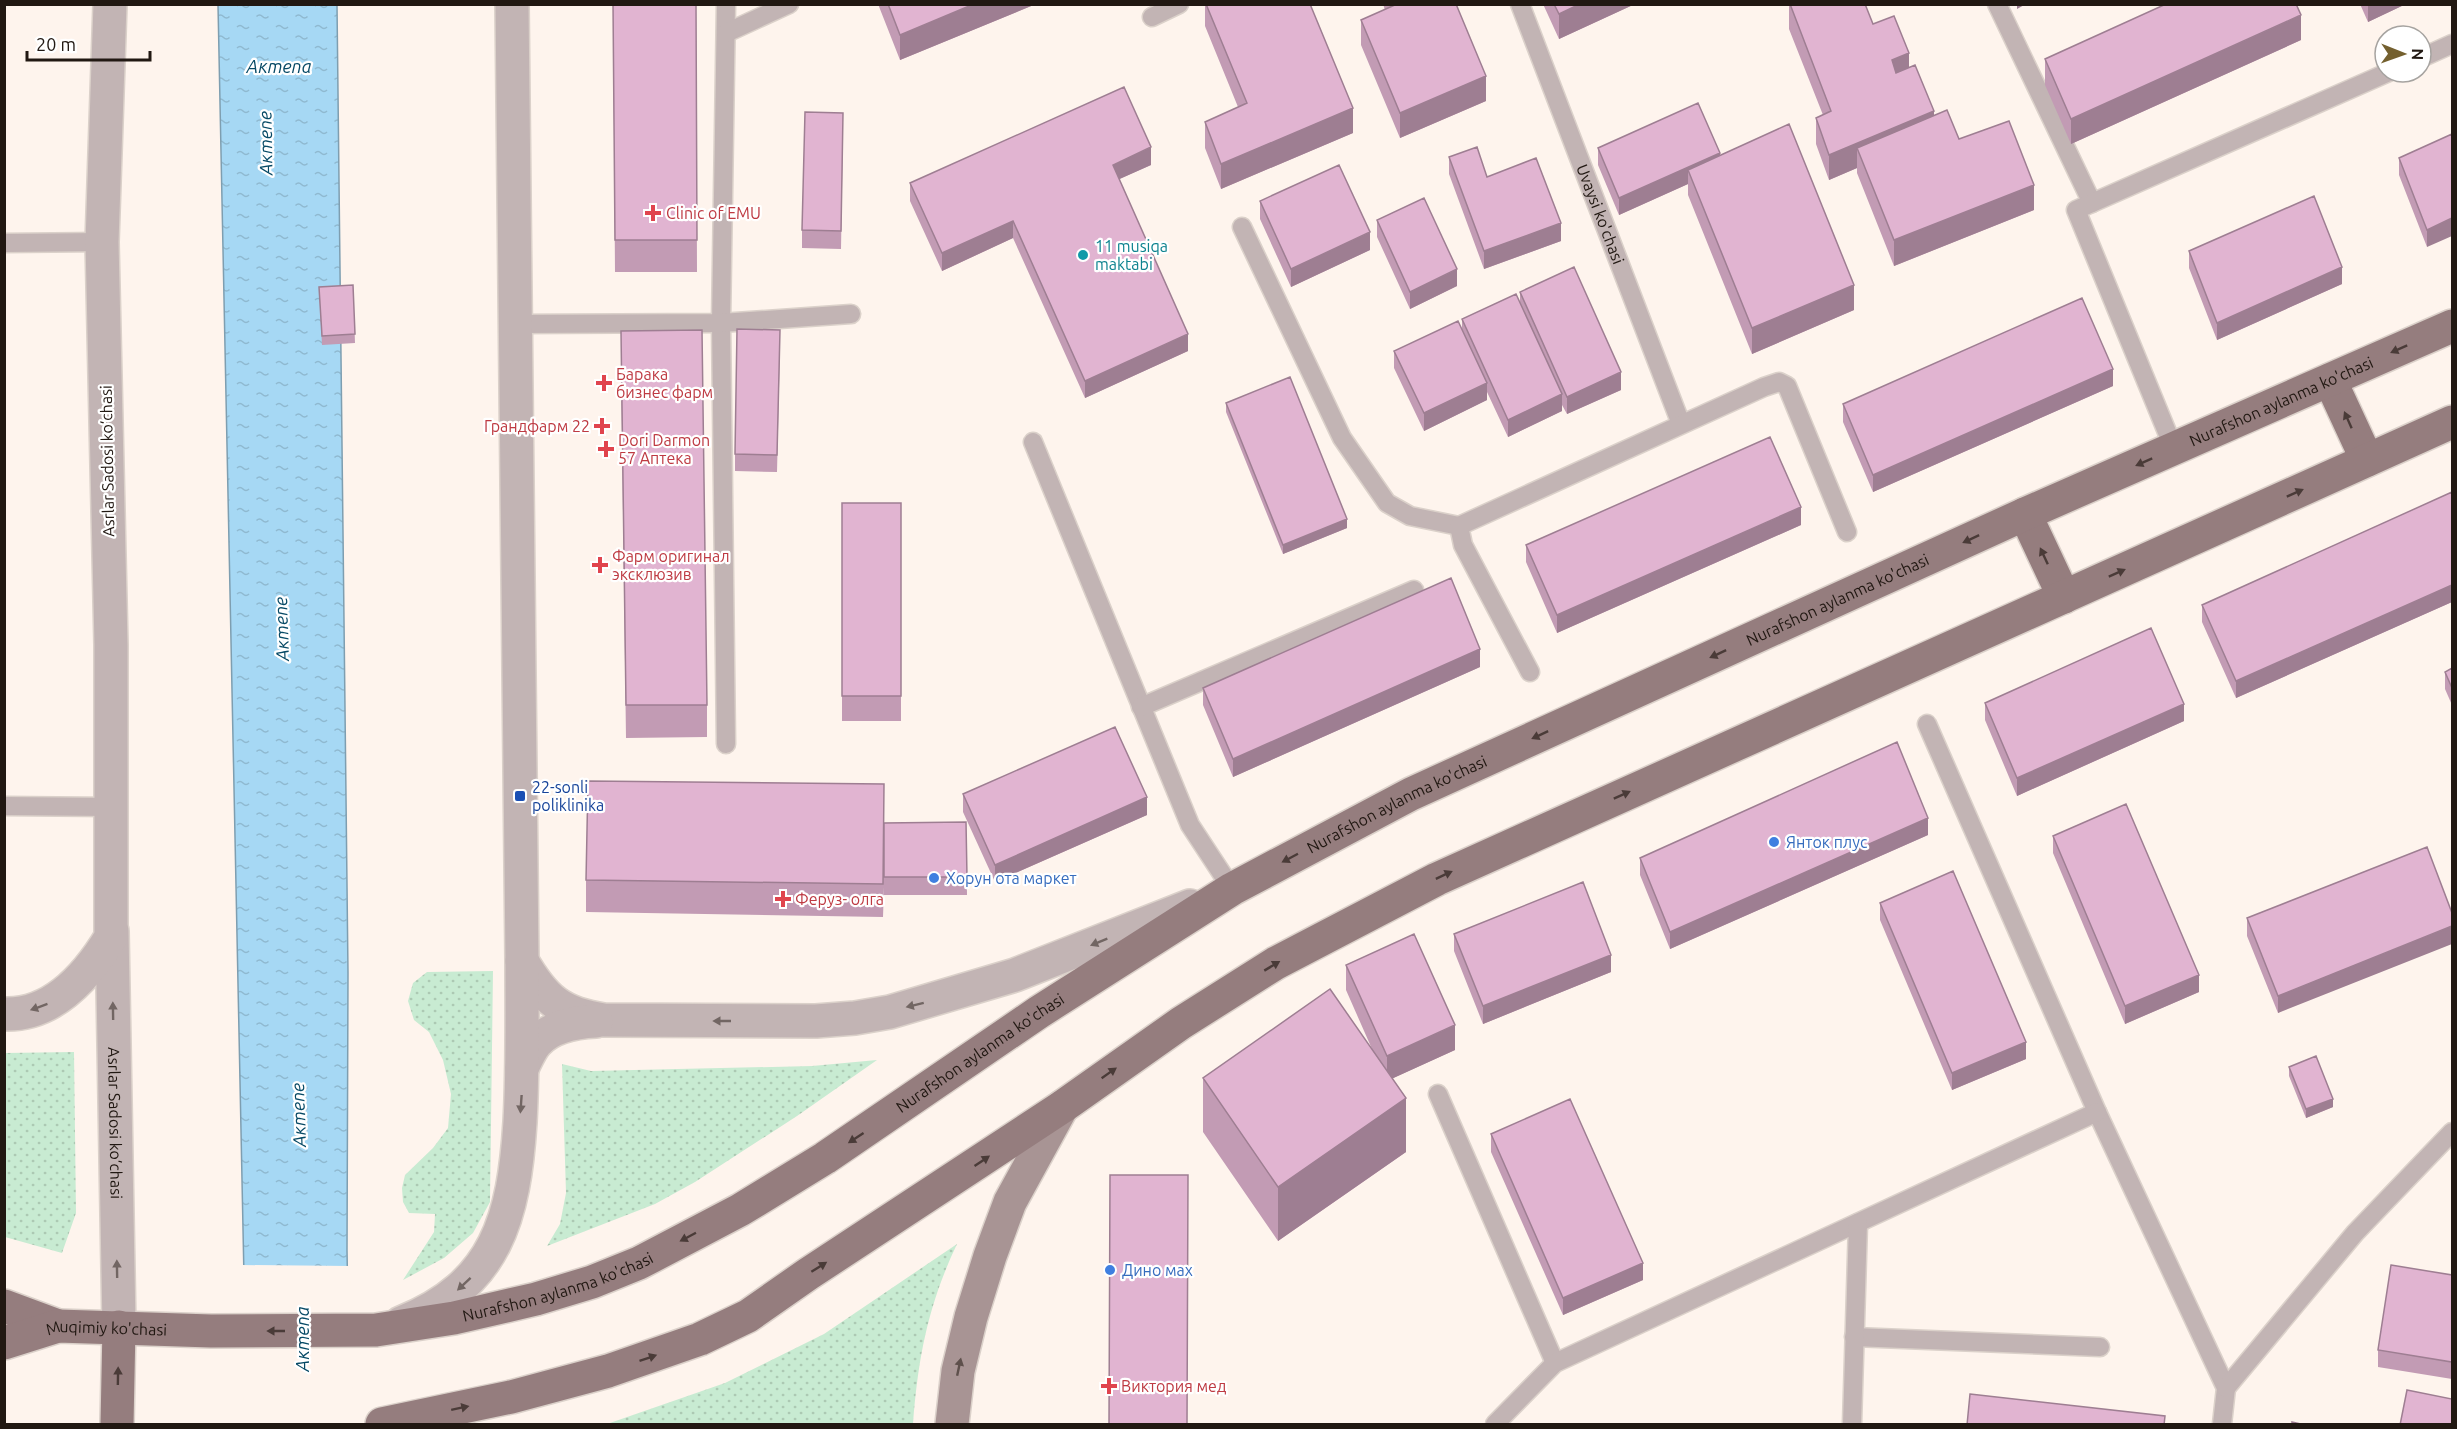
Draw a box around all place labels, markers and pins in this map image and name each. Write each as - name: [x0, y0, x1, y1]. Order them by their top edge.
- marker: Clinic of EMU: [644, 204, 662, 222]
- place label: Clinic of EMU: [666, 204, 761, 222]
- place label: 11 musiqa maktabi: [1095, 237, 1168, 273]
- marker: 11 musiqa maktabi: [1076, 248, 1090, 262]
- place label: Барака бизнес фарм: [616, 365, 713, 401]
- marker: Барака бизнес фарм: [597, 376, 611, 390]
- place label: Грандфарм 22: [484, 417, 590, 435]
- marker: Грандфарм 22: [595, 419, 609, 433]
- place label: Dori Darmon 57 Аптека: [618, 431, 710, 467]
- marker: Dori Darmon 57 Аптека: [599, 442, 613, 456]
- place label: Фарм оригинал эксклюзив: [612, 547, 730, 583]
- marker: Фарм оригинал эксклюзив: [593, 558, 607, 572]
- place label: 22-sonli poliklinika: [532, 778, 604, 814]
- marker: 22-sonli poliklinika: [513, 789, 527, 803]
- place label: Янток плус: [1786, 833, 1868, 851]
- marker: Янток плус: [1767, 835, 1781, 849]
- place label: Хорун ота маркет: [946, 869, 1077, 887]
- marker: Хорун ота маркет: [927, 871, 941, 885]
- place label: Феруз- олга: [795, 890, 884, 908]
- marker: Феруз- олга: [776, 892, 790, 906]
- place label: Дино мах: [1122, 1261, 1193, 1279]
- marker: Дино мах: [1103, 1263, 1117, 1277]
- place label: Виктория мед: [1121, 1377, 1226, 1395]
- marker: Виктория мед: [1102, 1379, 1116, 1393]

